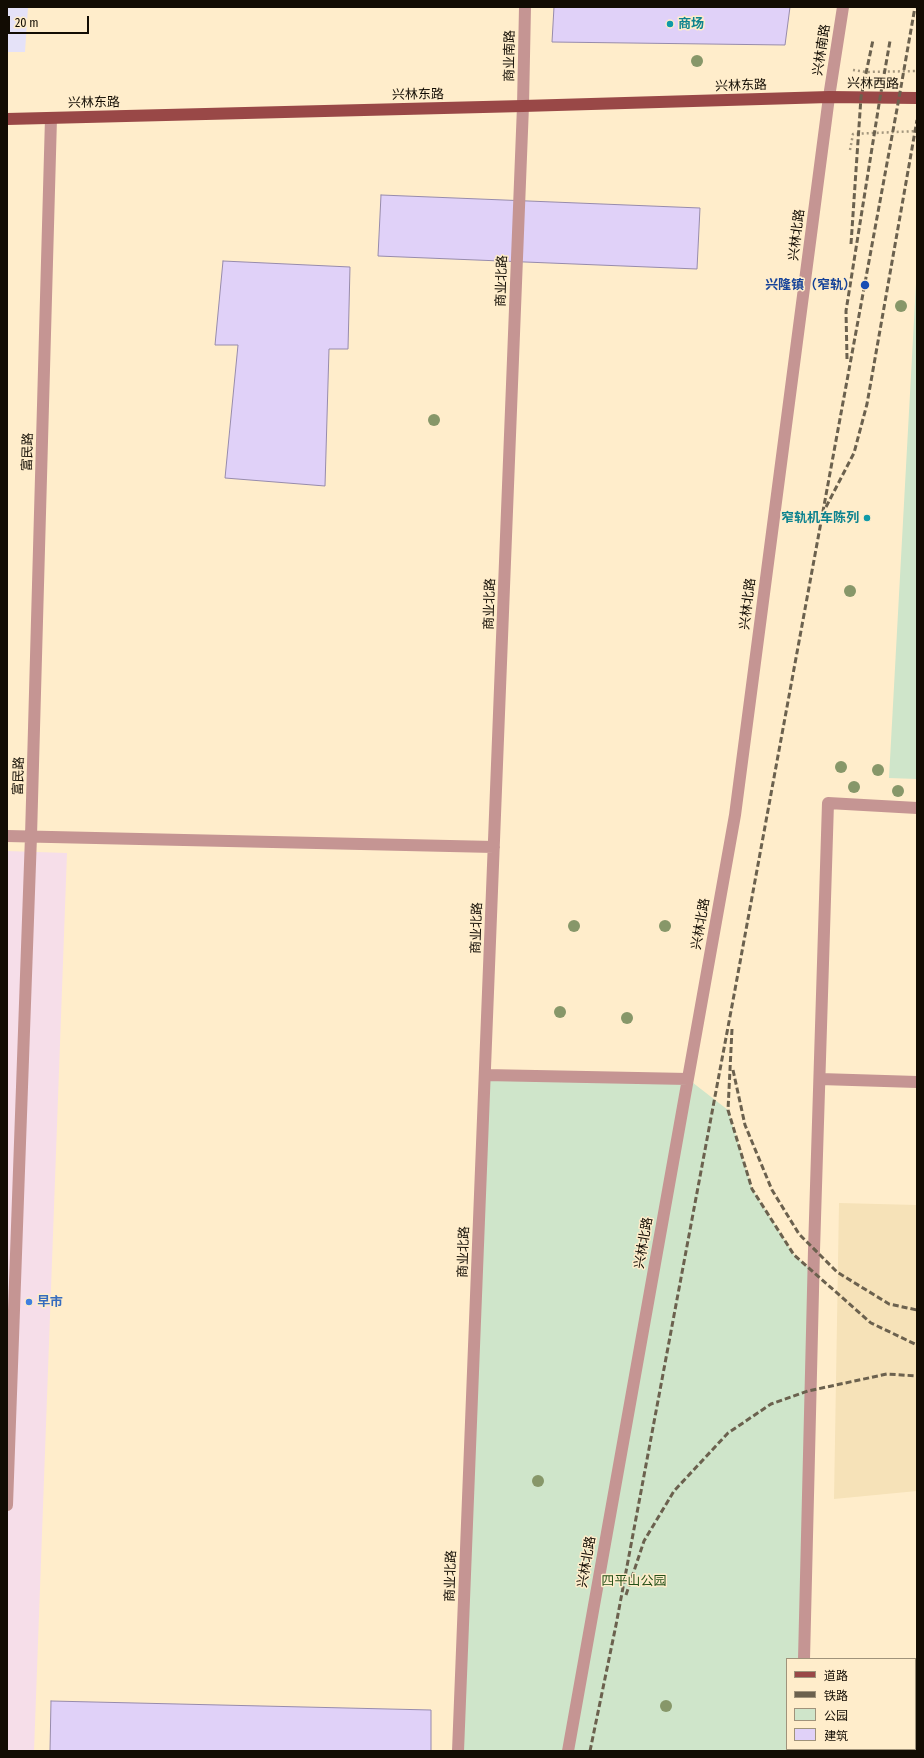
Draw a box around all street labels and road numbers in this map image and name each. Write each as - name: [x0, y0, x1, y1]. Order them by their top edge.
- street label: 兴林南路: [810, 23, 834, 77]
- street label: 商业南路: [502, 30, 518, 82]
- street label: 兴林西路: [847, 76, 899, 92]
- street label: 兴林东路: [715, 77, 767, 95]
- street label: 兴林东路: [392, 87, 444, 103]
- street label: 兴林东路: [68, 95, 120, 111]
- street label: 兴林北路: [786, 208, 808, 262]
- street label: 商业北路: [493, 255, 511, 307]
- street label: 富民路: [20, 432, 36, 472]
- street label: 兴林北路: [737, 577, 759, 631]
- street label: 商业北路: [481, 578, 499, 630]
- street label: 富民路: [11, 756, 27, 796]
- street label: 兴林北路: [689, 897, 713, 951]
- street label: 商业北路: [468, 902, 486, 954]
- street label: 兴林北路: [632, 1216, 656, 1270]
- street label: 商业北路: [455, 1226, 473, 1278]
- street label: 兴林北路: [575, 1535, 599, 1589]
- street label: 商业北路: [442, 1550, 460, 1602]

